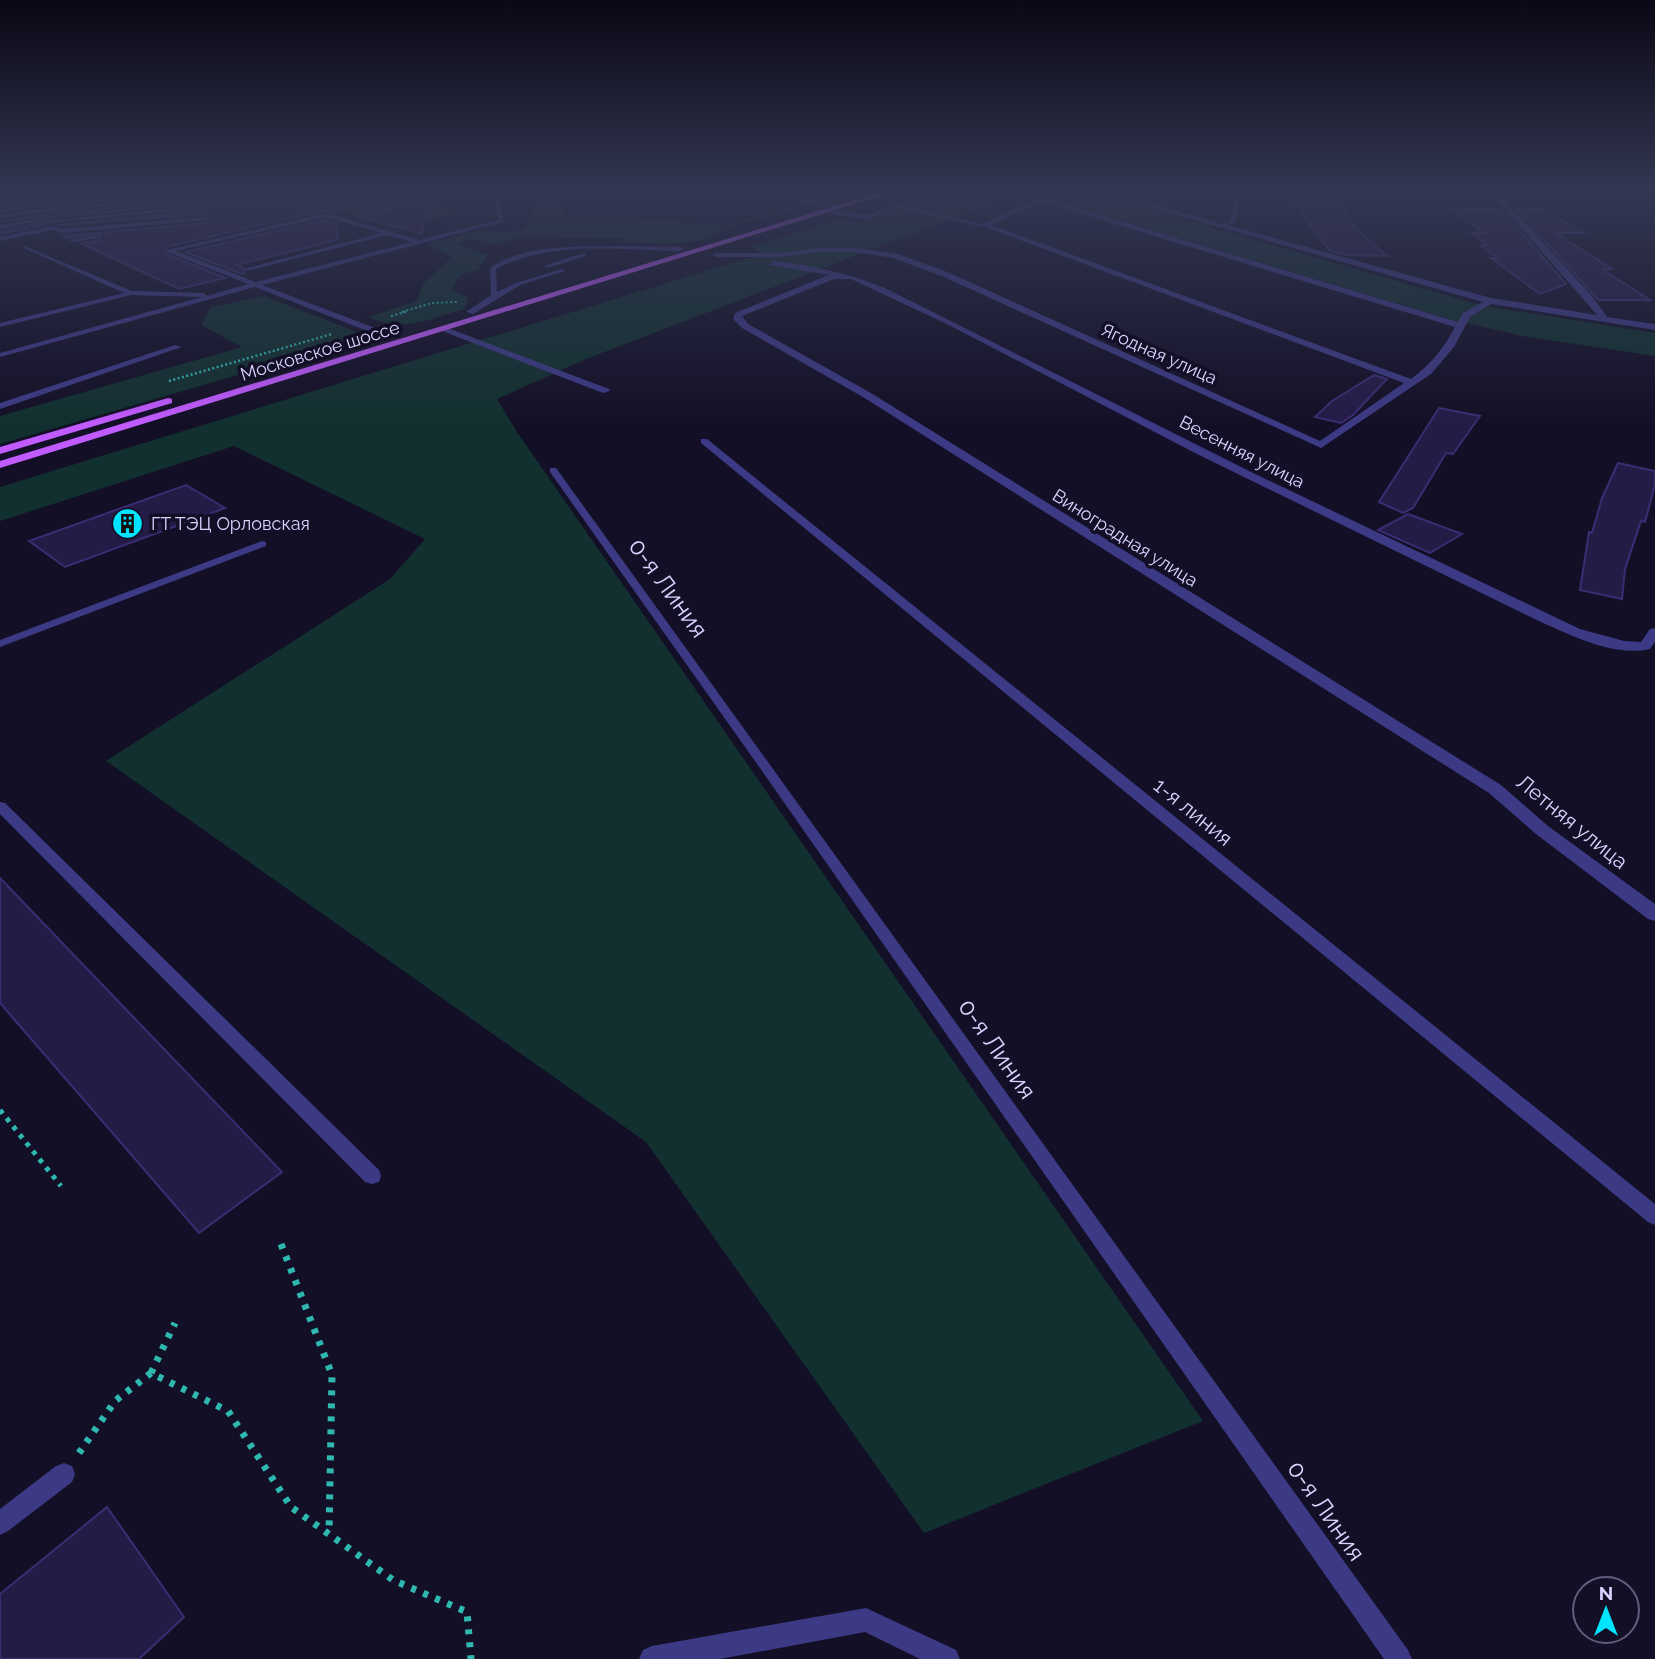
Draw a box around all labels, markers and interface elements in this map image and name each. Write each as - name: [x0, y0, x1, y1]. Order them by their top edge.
- street label: Московское шоссе: [238, 316, 402, 385]
- street label: Ягодная улица: [1098, 319, 1220, 388]
- street label: Весенняя улица: [1176, 411, 1308, 492]
- street label: Виноградная улица: [1049, 484, 1202, 591]
- building icon: ГТ ТЭЦ Орловская: [111, 507, 145, 541]
- place label: ГТ ТЭЦ Орловская: [151, 513, 310, 534]
- street label: 0-я Линия: [623, 532, 714, 643]
- street label: Летняя улица: [1512, 769, 1633, 874]
- street label: 1-я линия: [1149, 772, 1238, 851]
- street label: 0-я Линия: [952, 993, 1042, 1104]
- street label: 0-я Линия: [1281, 1455, 1371, 1566]
- north arrow: [1571, 1575, 1641, 1645]
- text: N: [1599, 1582, 1613, 1604]

